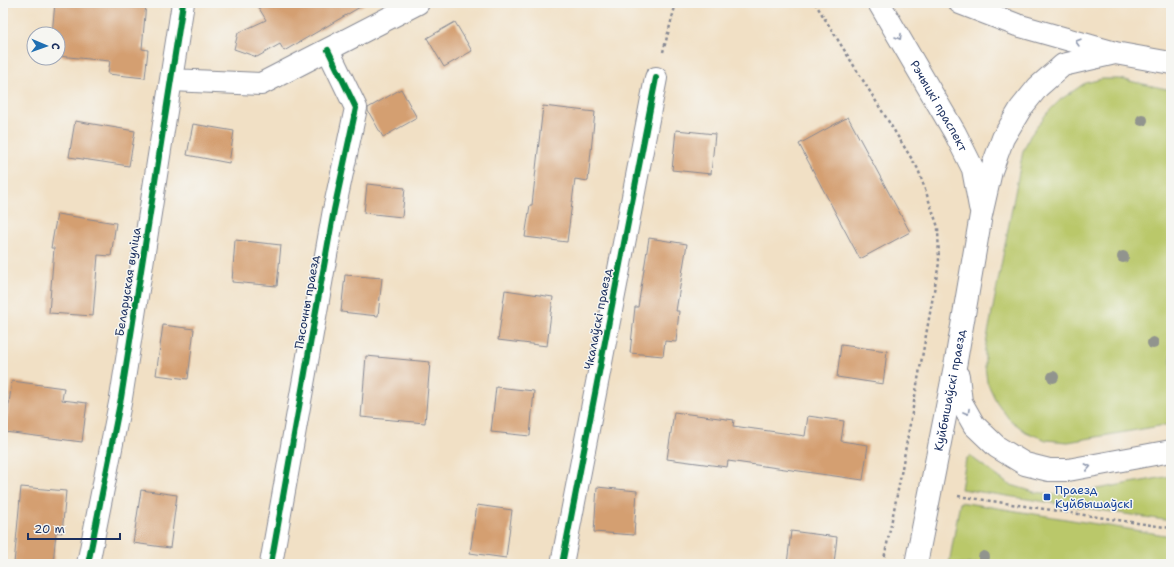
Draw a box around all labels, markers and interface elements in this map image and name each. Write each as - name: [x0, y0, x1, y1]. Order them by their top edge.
- north arrow: [26, 26, 66, 66]
- one-way arrow: [894, 33, 901, 40]
- one-way arrow: [1074, 39, 1081, 47]
- text: С: [48, 43, 63, 50]
- street label: Рэчыцкі праспект: [906, 57, 971, 155]
- street label: Беларуская вуліца: [111, 226, 145, 338]
- street label: Пясочны праезд: [291, 253, 323, 350]
- street label: Чкалаўскі праезд: [580, 267, 616, 371]
- street label: Куйбышаўскі праезд: [930, 328, 969, 452]
- one-way arrow: [962, 408, 970, 415]
- one-way arrow: [1084, 463, 1091, 472]
- place label: Праезд Куйбышаўскі: [1055, 482, 1133, 512]
- marker: Праезд Куйбышаўскі: [1042, 492, 1052, 502]
- scale bar: [28, 515, 120, 541]
- text: 20 m: [34, 521, 65, 537]

